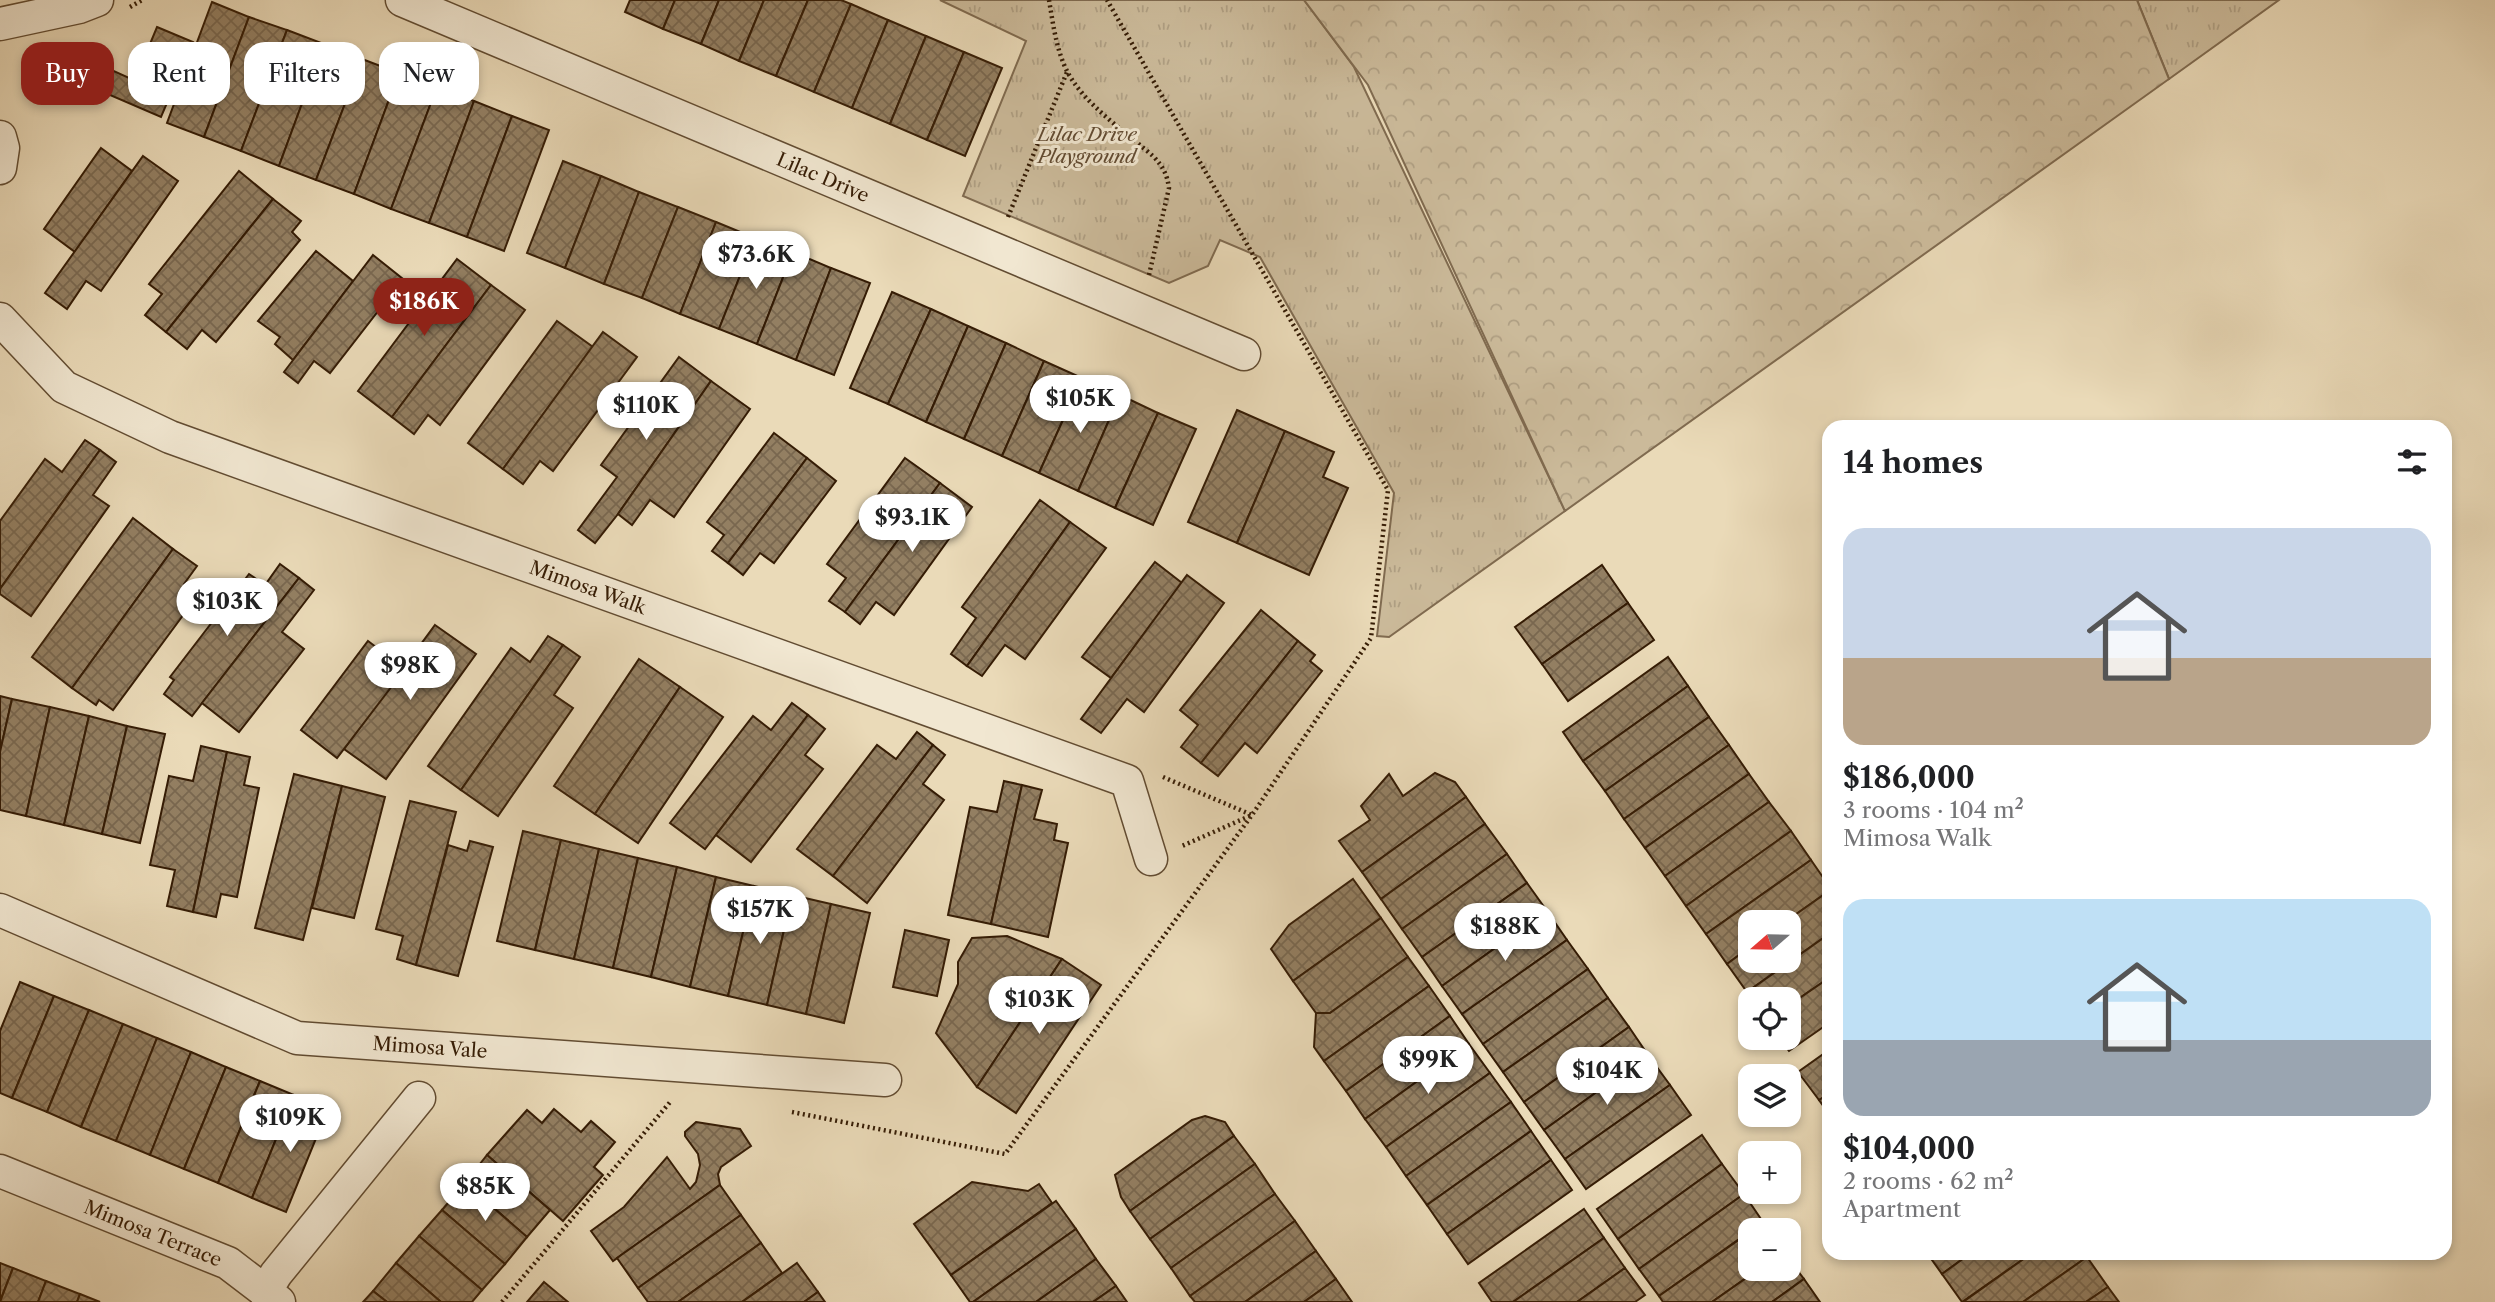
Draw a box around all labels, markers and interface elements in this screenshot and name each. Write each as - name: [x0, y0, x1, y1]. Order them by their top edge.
- chip: Buy: [21, 42, 114, 105]
- chip: Rent: [128, 42, 230, 105]
- chip: Filters: [244, 42, 365, 105]
- chip: New: [379, 42, 479, 105]
- park label: Lilac Drive Playground: [1035, 123, 1138, 168]
- street label: Lilac Drive: [773, 148, 873, 207]
- pin: $73.6K: [699, 232, 813, 291]
- text: $73.6K: [718, 240, 794, 268]
- pin: $186K: [375, 278, 473, 338]
- text: $186K: [389, 287, 459, 315]
- pin: $105K: [1031, 376, 1129, 435]
- pin: $110K: [597, 382, 695, 442]
- text: $105K: [1046, 384, 1114, 412]
- text: $110K: [613, 391, 679, 419]
- icon: filters: [2393, 443, 2431, 481]
- text: 14 homes: [1843, 444, 1983, 481]
- pin: $93.1K: [855, 494, 969, 554]
- text: $93.1K: [875, 503, 949, 531]
- street label: Mimosa Walk: [526, 556, 650, 620]
- icon: home: [2074, 573, 2200, 699]
- pin: $103K: [178, 578, 276, 638]
- text: $103K: [192, 587, 262, 615]
- pin: $98K: [369, 642, 451, 702]
- text: $98K: [380, 651, 440, 679]
- text: $186,000: [1843, 759, 1975, 796]
- text: 3 rooms · 104 m²: [1843, 796, 2024, 824]
- text: Mimosa Walk: [1843, 824, 1991, 852]
- pin: $157K: [711, 886, 809, 946]
- text: $157K: [727, 895, 793, 923]
- pin: $188K: [1456, 904, 1554, 963]
- north arrow: [1738, 910, 1801, 973]
- map controls: [1738, 910, 1801, 1281]
- text: $188K: [1470, 912, 1540, 940]
- icon: home: [2074, 944, 2200, 1070]
- pin: $103K: [990, 976, 1088, 1036]
- text: $103K: [1004, 985, 1074, 1013]
- button: locate: [1738, 987, 1801, 1050]
- street label: Mimosa Vale: [372, 1032, 488, 1063]
- pin: $99K: [1387, 1036, 1469, 1096]
- text: $99K: [1399, 1045, 1457, 1073]
- pin: $104K: [1558, 1048, 1656, 1107]
- text: $104K: [1572, 1056, 1642, 1084]
- button: layers: [1738, 1064, 1801, 1127]
- pin: $109K: [241, 1094, 339, 1154]
- text: $109K: [255, 1103, 325, 1131]
- text: $104,000: [1843, 1130, 1975, 1167]
- button: +: [1738, 1141, 1801, 1204]
- pin: $85K: [444, 1164, 526, 1223]
- text: 2 rooms · 62 m²: [1843, 1167, 2014, 1195]
- text: $85K: [456, 1172, 514, 1200]
- street label: Mimosa Terrace: [81, 1195, 225, 1272]
- text: Apartment: [1843, 1195, 1961, 1223]
- button: −: [1738, 1218, 1801, 1281]

